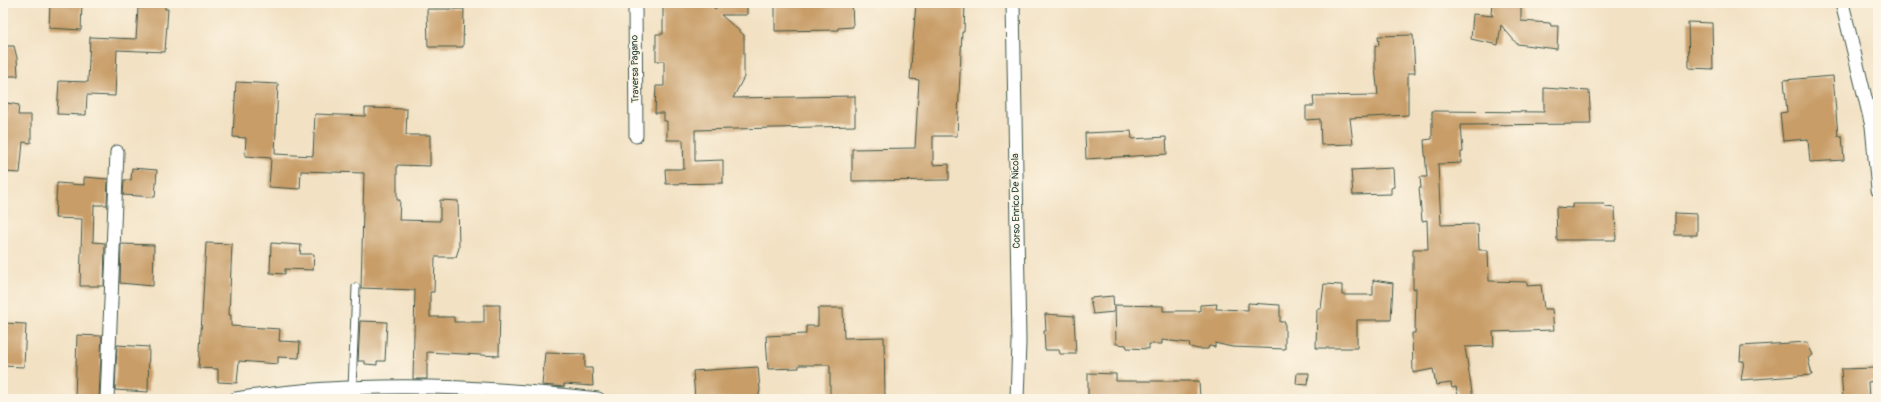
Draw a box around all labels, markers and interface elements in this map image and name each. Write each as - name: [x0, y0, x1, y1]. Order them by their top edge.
- street label: Traversa Pagano: [628, 34, 642, 103]
- street label: Corso Enrico De Nicola: [1009, 153, 1023, 249]

